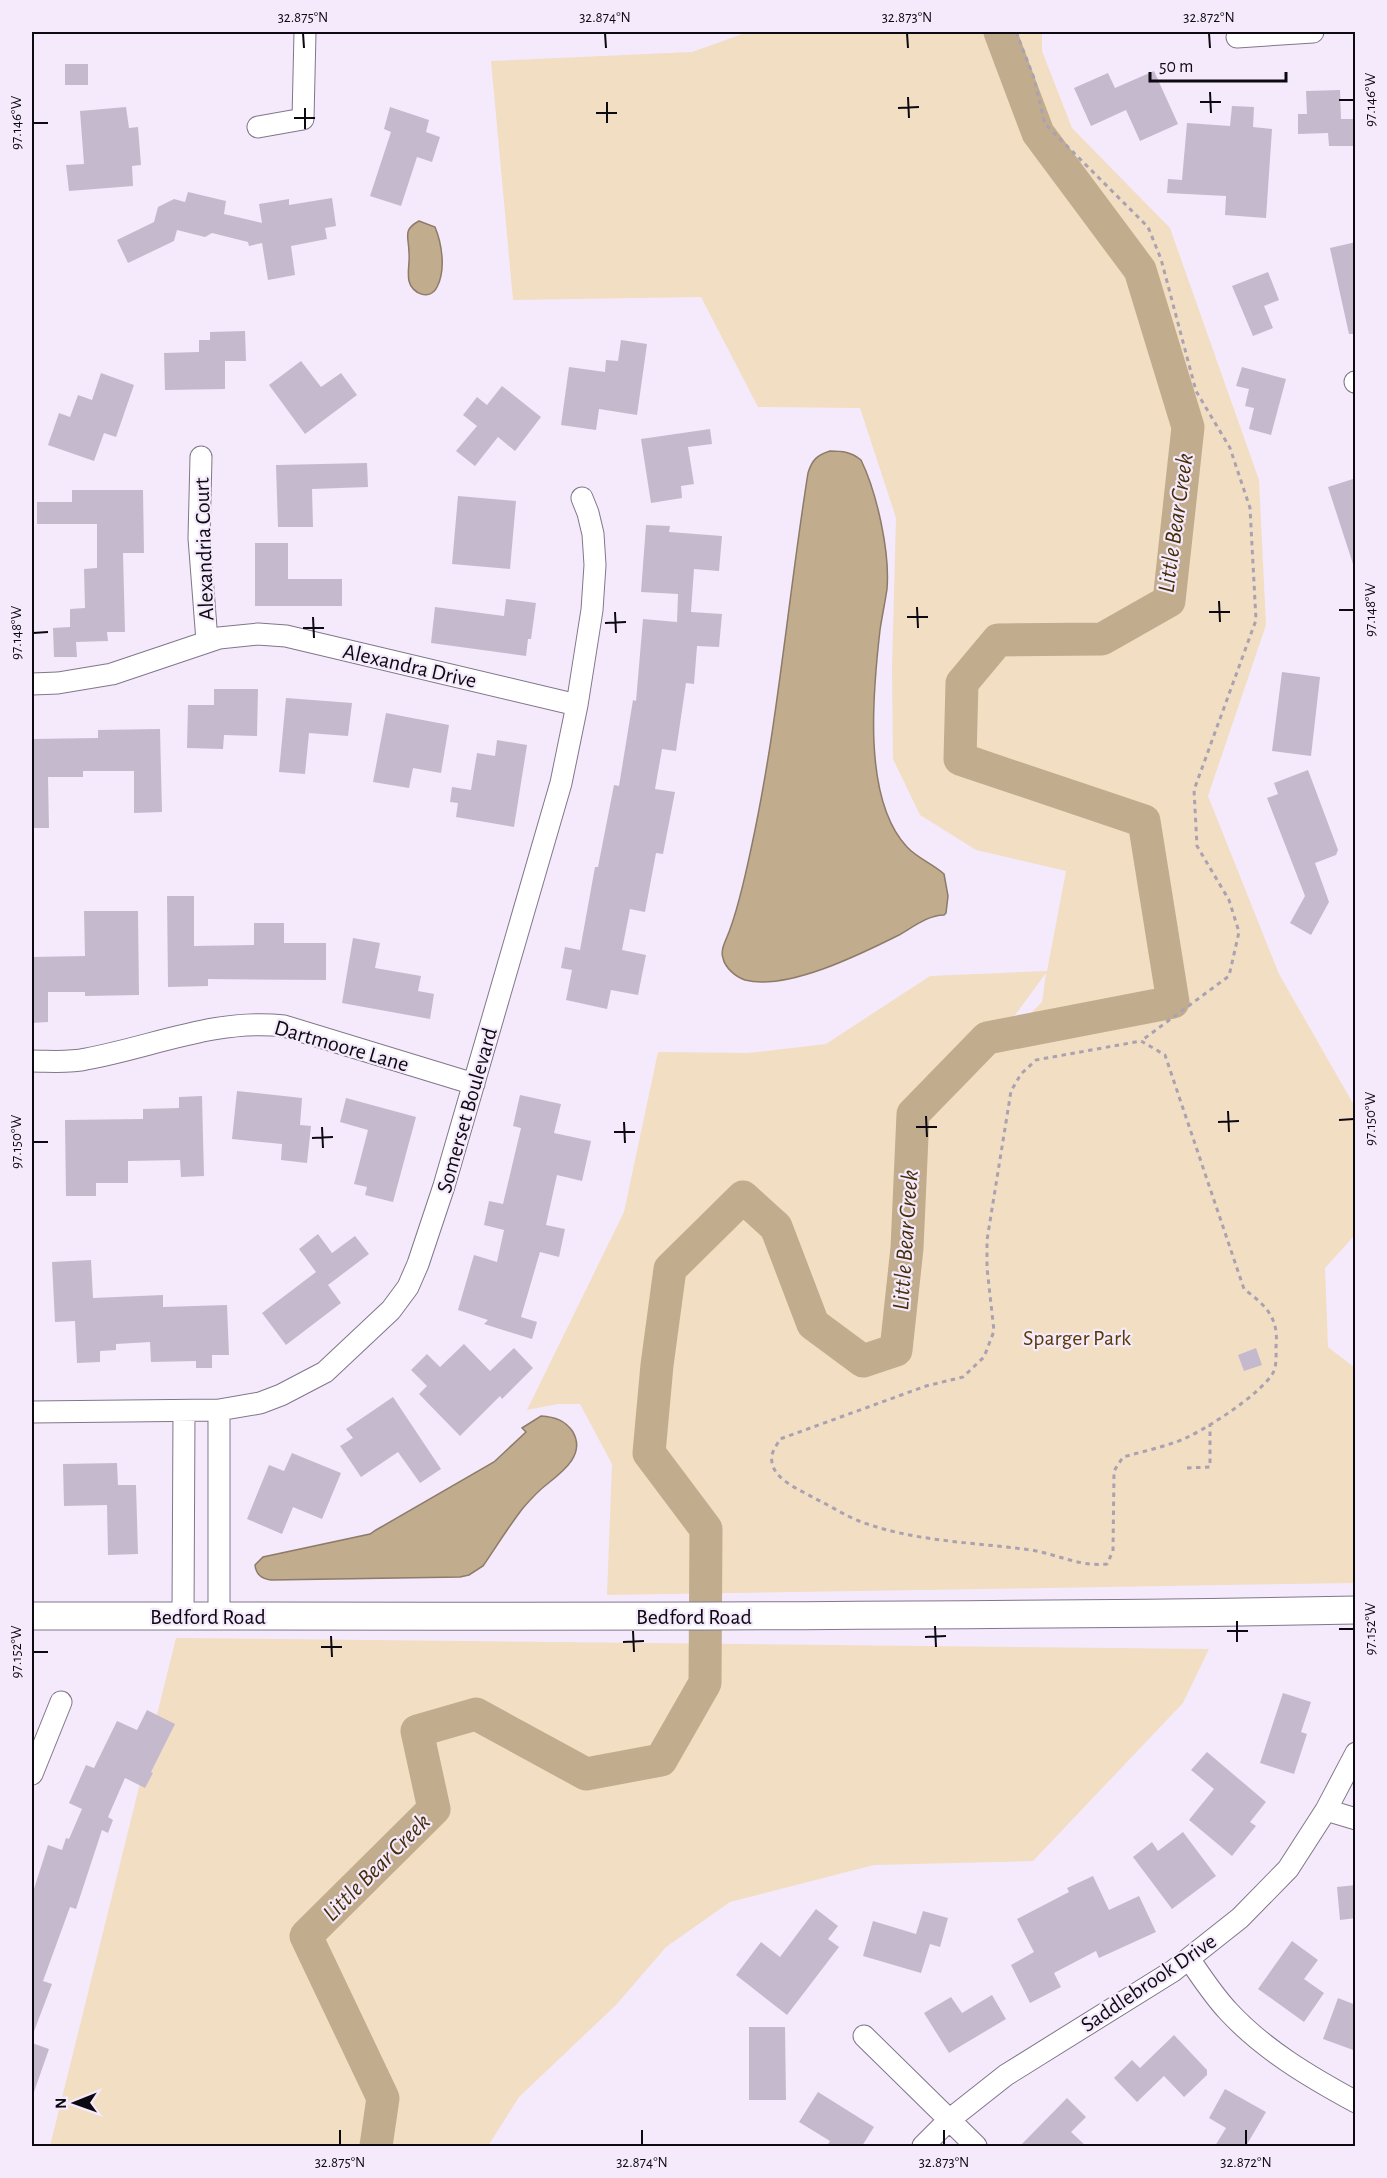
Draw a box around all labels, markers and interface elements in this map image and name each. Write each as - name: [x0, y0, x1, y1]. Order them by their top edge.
- text: 32.875°N: [278, 10, 328, 25]
- text: 32.874°N: [579, 10, 631, 25]
- text: 32.873°N: [882, 10, 932, 25]
- text: 32.872°N: [1183, 10, 1235, 25]
- scale bar: [1150, 45, 1286, 83]
- text: 50 m: [1159, 58, 1193, 76]
- text: 97.146°W: [1363, 72, 1378, 127]
- text: 97.146°W: [9, 95, 24, 150]
- water label: Little Bear Creek: [1154, 452, 1198, 594]
- street label: Alexandria Court: [191, 477, 217, 621]
- text: 97.148°W: [1363, 582, 1378, 637]
- text: 97.148°W: [9, 605, 24, 660]
- street label: Alexandra Drive: [341, 640, 479, 692]
- street label: Dartmoore Lane: [272, 1016, 411, 1076]
- street label: Somerset Boulevard: [433, 1025, 501, 1195]
- text: 97.150°W: [1363, 1091, 1378, 1146]
- text: 97.150°W: [9, 1114, 24, 1169]
- water label: Little Bear Creek: [889, 1169, 923, 1311]
- park label: Sparger Park: [1023, 1327, 1131, 1349]
- text: 97.152°W: [1363, 1602, 1378, 1656]
- street label: Bedford Road: [150, 1606, 266, 1628]
- street label: Bedford Road: [636, 1606, 752, 1628]
- text: 97.152°W: [9, 1625, 24, 1679]
- water label: Little Bear Creek: [318, 1809, 435, 1926]
- street label: Saddlebrook Drive: [1077, 1930, 1220, 2036]
- north arrow: [45, 2073, 105, 2133]
- text: N: [53, 2098, 69, 2109]
- text: 32.875°N: [315, 2155, 365, 2170]
- text: 32.874°N: [616, 2155, 668, 2170]
- text: 32.873°N: [919, 2155, 969, 2170]
- text: 32.872°N: [1220, 2155, 1272, 2170]

